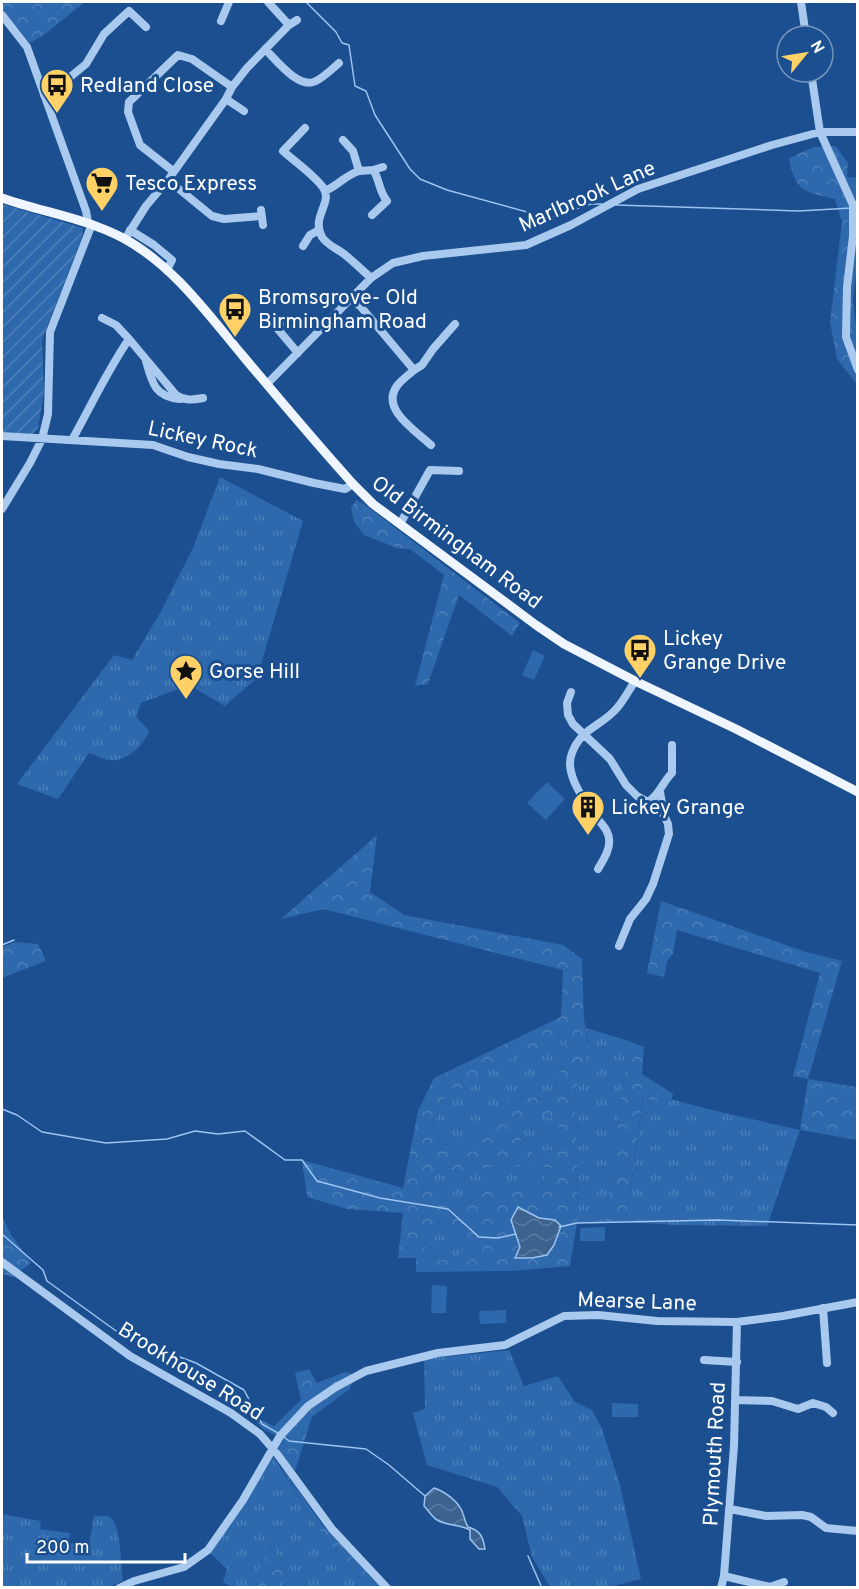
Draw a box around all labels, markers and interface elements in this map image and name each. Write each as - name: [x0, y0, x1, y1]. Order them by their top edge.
- north arrow: [775, 24, 835, 84]
- text: N: [805, 38, 828, 57]
- bus stop icon: Redland Close: [39, 67, 75, 114]
- place label: Redland Close: [80, 73, 214, 100]
- street label: Marlbrook Lane: [515, 155, 660, 240]
- supermarket icon: Tesco Express: [84, 165, 120, 212]
- place label: Tesco Express: [125, 171, 257, 198]
- place label: Bromsgrove- Old Birmingham Road: [258, 285, 427, 336]
- bus stop icon: Bromsgrove- Old Birmingham Road: [217, 291, 253, 338]
- street label: Lickey Rock: [145, 416, 260, 465]
- street label: Old Birmingham Road: [366, 470, 547, 616]
- place label: Lickey Grange Drive: [663, 626, 786, 677]
- bus stop icon: Lickey Grange Drive: [622, 632, 658, 679]
- place icon: Gorse Hill: [168, 653, 204, 700]
- place label: Gorse Hill: [209, 659, 300, 686]
- building icon: Lickey Grange: [570, 789, 606, 836]
- place label: Lickey Grange: [611, 795, 745, 822]
- street label: Mearse Lane: [577, 1287, 697, 1318]
- street label: Brookhouse Road: [112, 1317, 268, 1428]
- street label: Plymouth Road: [698, 1381, 733, 1527]
- scale bar: [27, 1526, 184, 1564]
- text: 200 m: [36, 1537, 89, 1560]

